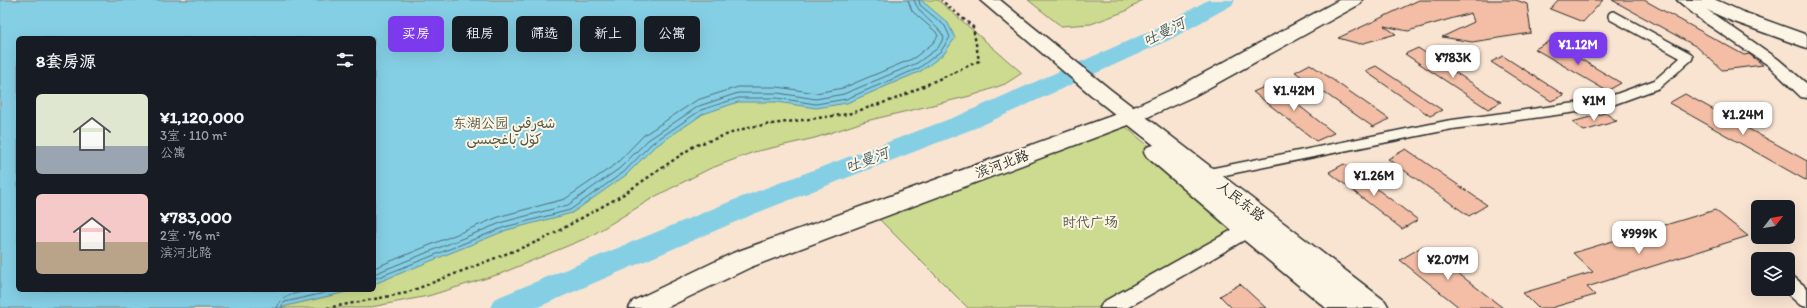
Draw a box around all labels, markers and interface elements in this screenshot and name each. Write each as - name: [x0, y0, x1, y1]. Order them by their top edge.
- water label: 吐曼河: [1140, 12, 1191, 50]
- chip: 买房: [388, 16, 444, 52]
- chip: 租房: [452, 16, 508, 52]
- chip: 筛选: [516, 16, 572, 52]
- chip: 新上: [580, 16, 636, 52]
- chip: 公寓: [644, 16, 700, 52]
- pin: ¥1.12M: [1545, 32, 1611, 66]
- text: ¥1.12M: [1558, 37, 1598, 52]
- pin: ¥783K: [1425, 45, 1481, 79]
- icon: filters: [334, 49, 356, 71]
- text: ¥783K: [1435, 50, 1471, 65]
- text: 8套房源: [36, 51, 96, 71]
- pin: ¥1.42M: [1261, 78, 1327, 112]
- text: ¥1.42M: [1273, 83, 1315, 98]
- pin: ¥1M: [1575, 88, 1613, 122]
- text: ¥1M: [1582, 93, 1606, 108]
- pin: ¥1.24M: [1710, 102, 1776, 136]
- text: ¥1,120,000: [160, 107, 244, 127]
- text: ¥1.24M: [1722, 107, 1764, 122]
- icon: home: [68, 110, 116, 158]
- park label: 东湖公园 شەرقىي كۆل باغچىسى: [453, 115, 555, 149]
- text: 3室 · 110 m²: [160, 128, 227, 143]
- water label: 吐曼河: [843, 142, 894, 176]
- text: 公寓: [160, 145, 186, 160]
- street label: 滨河北路: [973, 146, 1031, 182]
- pin: ¥1.26M: [1341, 163, 1407, 197]
- text: ¥1.26M: [1354, 168, 1394, 183]
- street label: 人民东路: [1214, 177, 1268, 225]
- north arrow: [1751, 200, 1795, 244]
- map controls: [1751, 200, 1795, 296]
- text: ¥783,000: [160, 207, 232, 227]
- icon: home: [68, 210, 116, 258]
- park label: 时代广场: [1062, 214, 1118, 231]
- pin: ¥999K: [1611, 221, 1667, 255]
- text: ¥999K: [1621, 226, 1657, 241]
- text: 2室 · 76 m²: [160, 228, 220, 243]
- text: 滨河北路: [160, 245, 212, 260]
- pin: ¥2.07M: [1415, 247, 1481, 281]
- text: ¥2.07M: [1427, 252, 1469, 267]
- button: layers: [1751, 252, 1795, 296]

